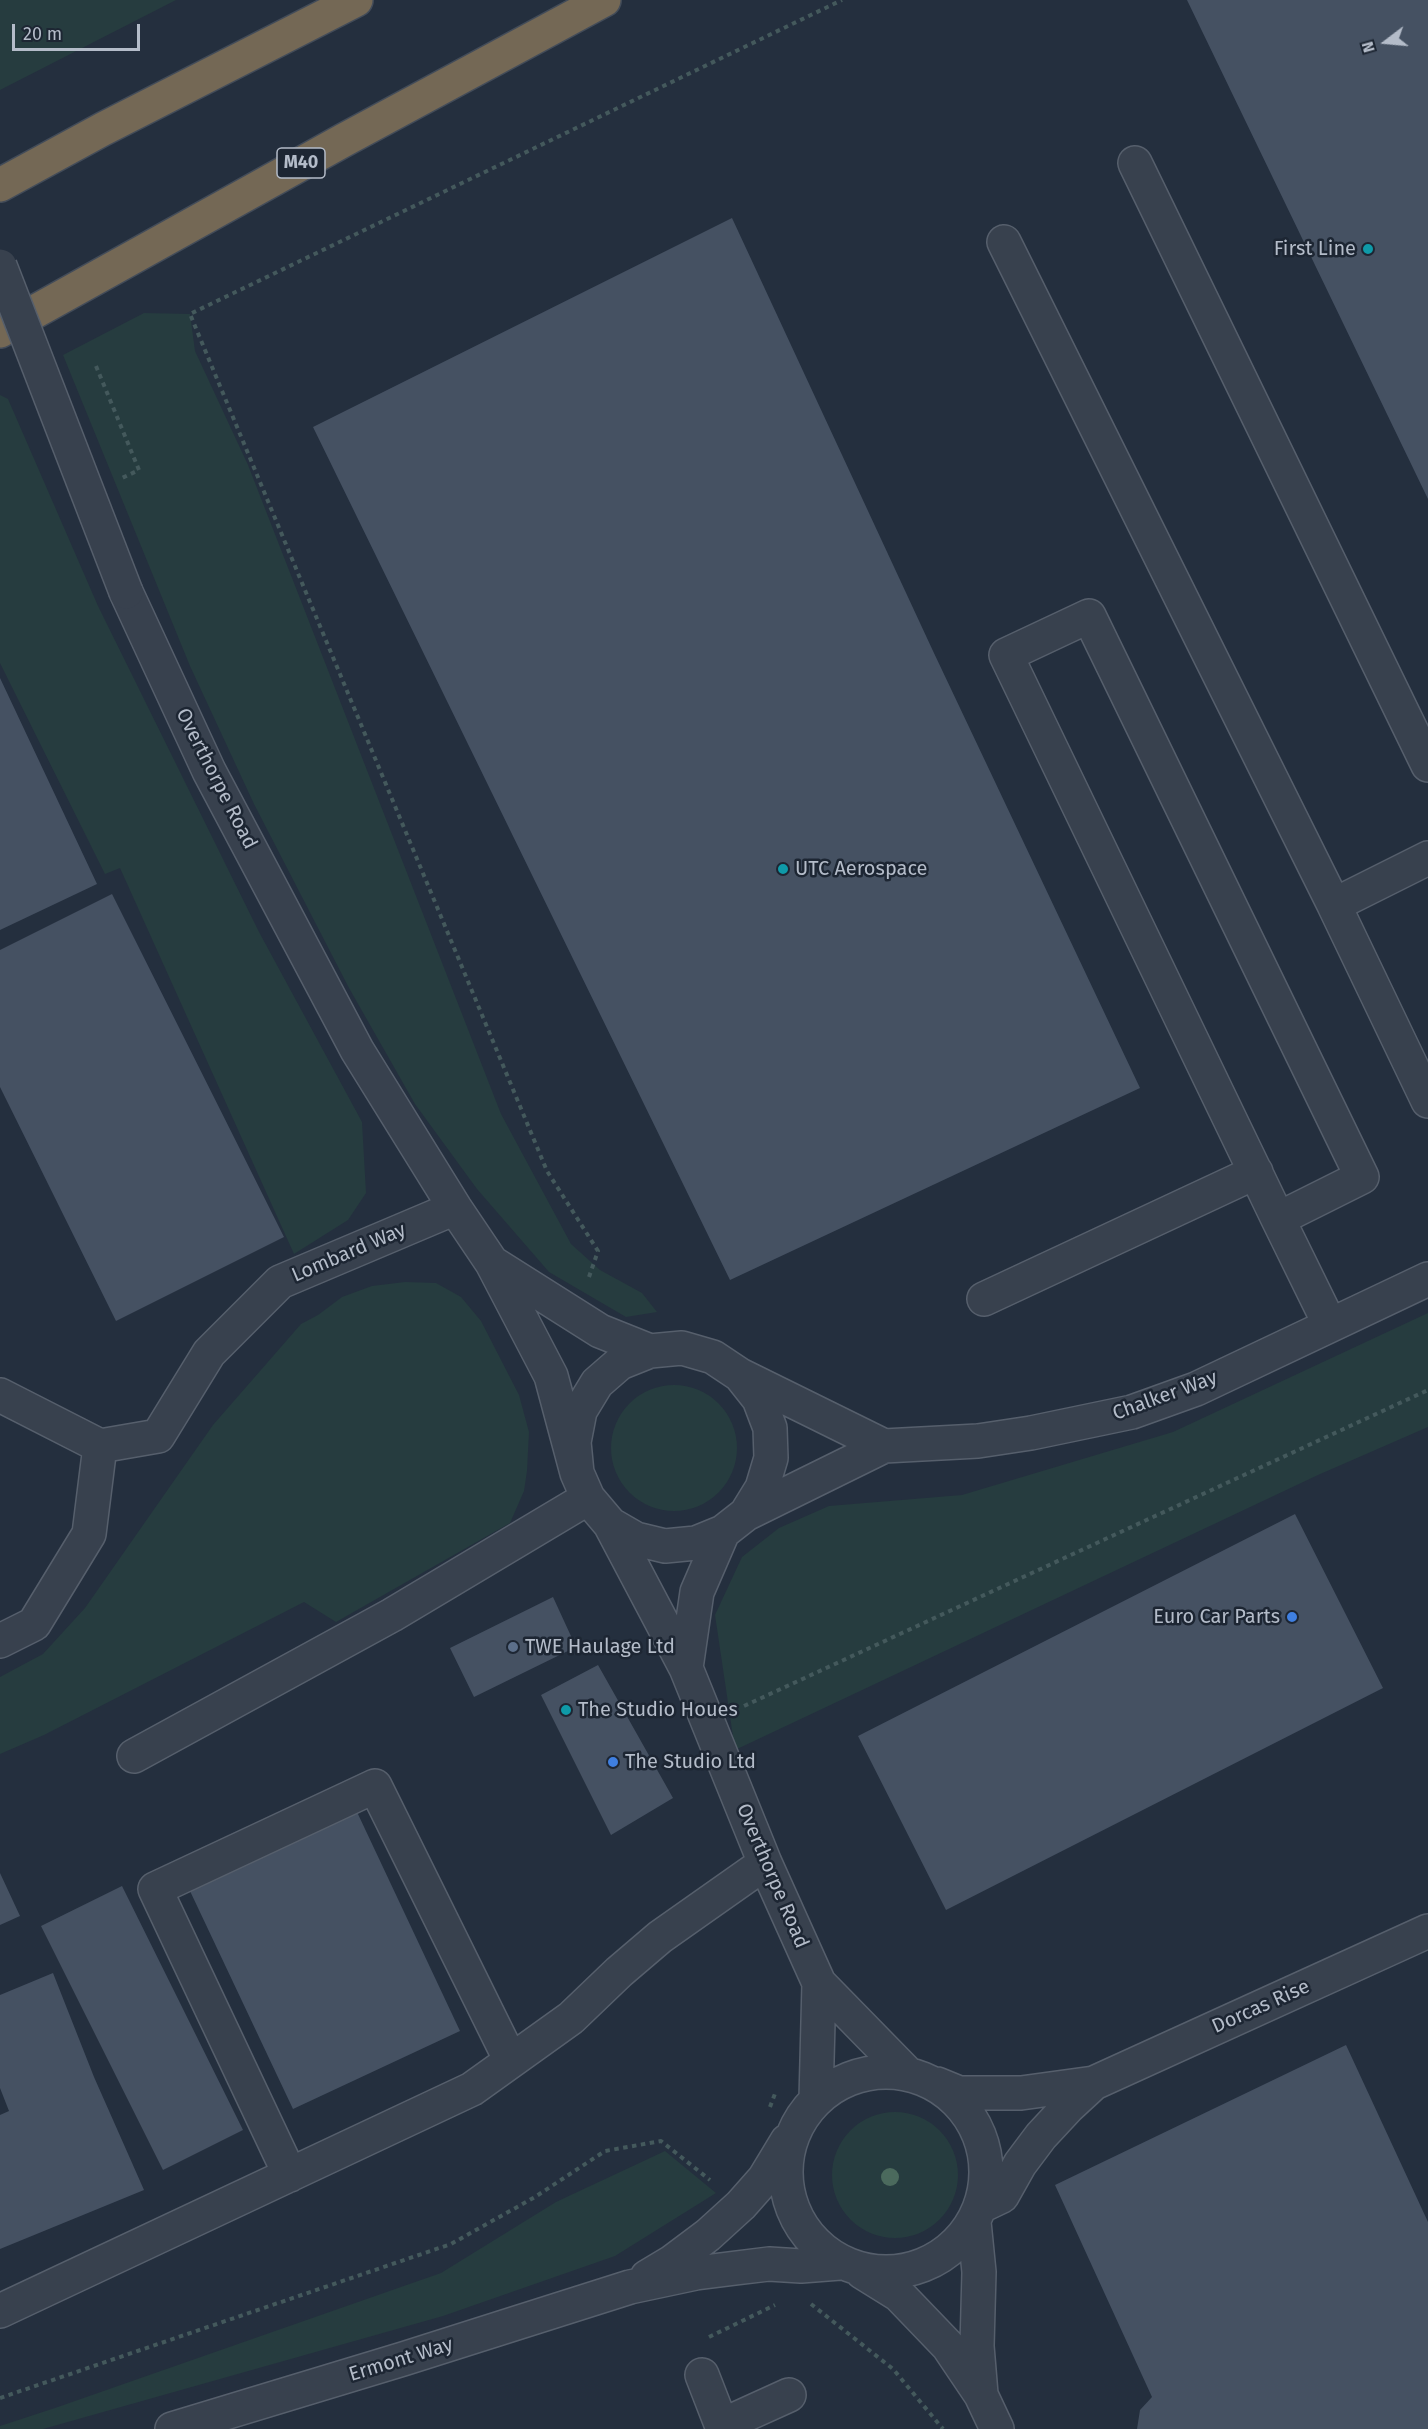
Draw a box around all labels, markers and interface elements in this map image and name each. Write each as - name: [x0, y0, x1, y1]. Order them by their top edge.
- scale bar: [15, 12, 142, 50]
- north arrow: [1356, 12, 1416, 72]
- text: 20 m: [23, 23, 62, 45]
- text: N: [1358, 39, 1379, 55]
- road number: M40: [277, 148, 325, 178]
- place label: First Line: [1274, 237, 1356, 261]
- marker: First Line: [1361, 242, 1375, 256]
- street label: Overthorpe Road: [170, 705, 262, 853]
- place label: UTC Aerospace: [795, 857, 927, 881]
- marker: UTC Aerospace: [776, 862, 790, 876]
- street label: Lombard Way: [288, 1218, 410, 1288]
- street label: Chalker Way: [1109, 1366, 1221, 1426]
- place label: Euro Car Parts: [1153, 1605, 1280, 1629]
- marker: Euro Car Parts: [1285, 1610, 1299, 1624]
- place label: TWE Haulage Ltd: [525, 1635, 675, 1659]
- marker: TWE Haulage Ltd: [506, 1640, 520, 1654]
- place label: The Studio Houes: [578, 1698, 738, 1722]
- marker: The Studio Houes: [559, 1703, 573, 1717]
- place label: The Studio Ltd: [625, 1750, 756, 1774]
- marker: The Studio Ltd: [606, 1755, 620, 1769]
- street label: Overthorpe Road: [731, 1800, 813, 1952]
- street label: Dorcas Rise: [1208, 1975, 1314, 2039]
- street label: Ermont Way: [346, 2333, 456, 2387]

